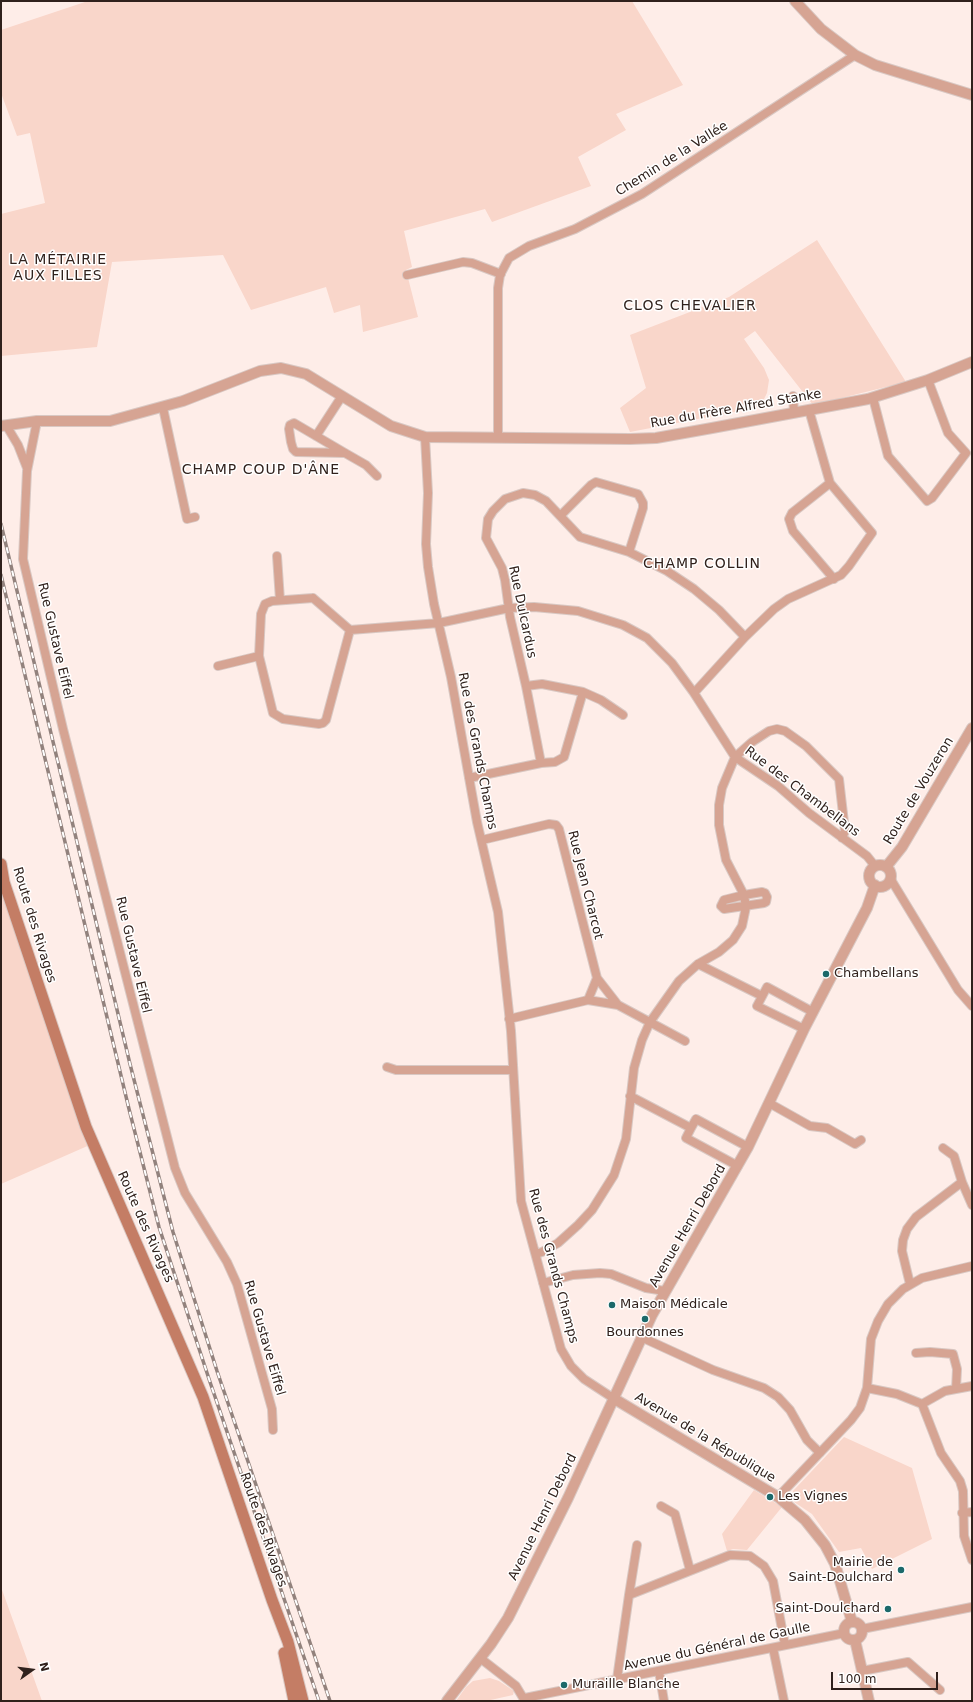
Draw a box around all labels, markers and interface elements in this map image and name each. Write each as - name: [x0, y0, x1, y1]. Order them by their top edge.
- street label: Chemin de la Vallée: [613, 118, 731, 200]
- district label: LA MÉTAIRIE AUX FILLES: [9, 252, 107, 284]
- district label: CLOS CHEVALIER: [623, 298, 757, 314]
- street label: Rue du Frère Alfred Stanke: [649, 386, 823, 432]
- district label: CHAMP COUP D'ÂNE: [182, 462, 340, 478]
- district label: CHAMP COLLIN: [643, 556, 761, 572]
- street label: Rue Dulcardus: [505, 564, 539, 660]
- street label: Rue Gustave Eiffel: [34, 581, 76, 701]
- street label: Rue des Grands Champs: [454, 671, 500, 831]
- street label: Route de Vouzeron: [881, 735, 957, 847]
- street label: Rue des Chambellans: [741, 744, 863, 840]
- street label: Rue Jean Charcot: [564, 829, 606, 941]
- street label: Route des Rivages: [9, 865, 59, 985]
- street label: Rue Gustave Eiffel: [112, 895, 154, 1015]
- place label: Chambellans: [834, 966, 918, 982]
- marker: Chambellans: [821, 969, 831, 979]
- street label: Avenue Henri Debord: [646, 1162, 730, 1290]
- street label: Route des Rivages: [113, 1169, 177, 1285]
- street label: Rue des Grands Champs: [525, 1187, 581, 1345]
- street label: Rue Gustave Eiffel: [240, 1279, 288, 1397]
- place label: Maison Médicale: [620, 1297, 728, 1313]
- marker: Maison Médicale: [607, 1300, 617, 1310]
- marker: Bourdonnes: [640, 1314, 650, 1324]
- place label: Bourdonnes: [606, 1325, 684, 1341]
- street label: Avenue de la République: [632, 1390, 778, 1486]
- street label: Avenue Henri Debord: [505, 1451, 581, 1583]
- street label: Route des Rivages: [236, 1471, 290, 1589]
- place label: Les Vignes: [778, 1489, 847, 1505]
- marker: Les Vignes: [765, 1492, 775, 1502]
- place label: Mairie de Saint-Doulchard: [789, 1555, 893, 1586]
- marker: Mairie de Saint-Doulchard: [896, 1565, 906, 1575]
- place label: Saint-Doulchard: [776, 1601, 880, 1617]
- marker: Saint-Doulchard: [883, 1604, 893, 1614]
- street label: Avenue du Général de Gaulle: [622, 1620, 812, 1674]
- north arrow: [12, 1650, 52, 1690]
- text: N: [37, 1661, 52, 1673]
- scale bar: [833, 1664, 940, 1690]
- text: 100 m: [838, 1672, 876, 1686]
- place label: Muraille Blanche: [572, 1677, 680, 1693]
- marker: Muraille Blanche: [559, 1680, 569, 1690]

